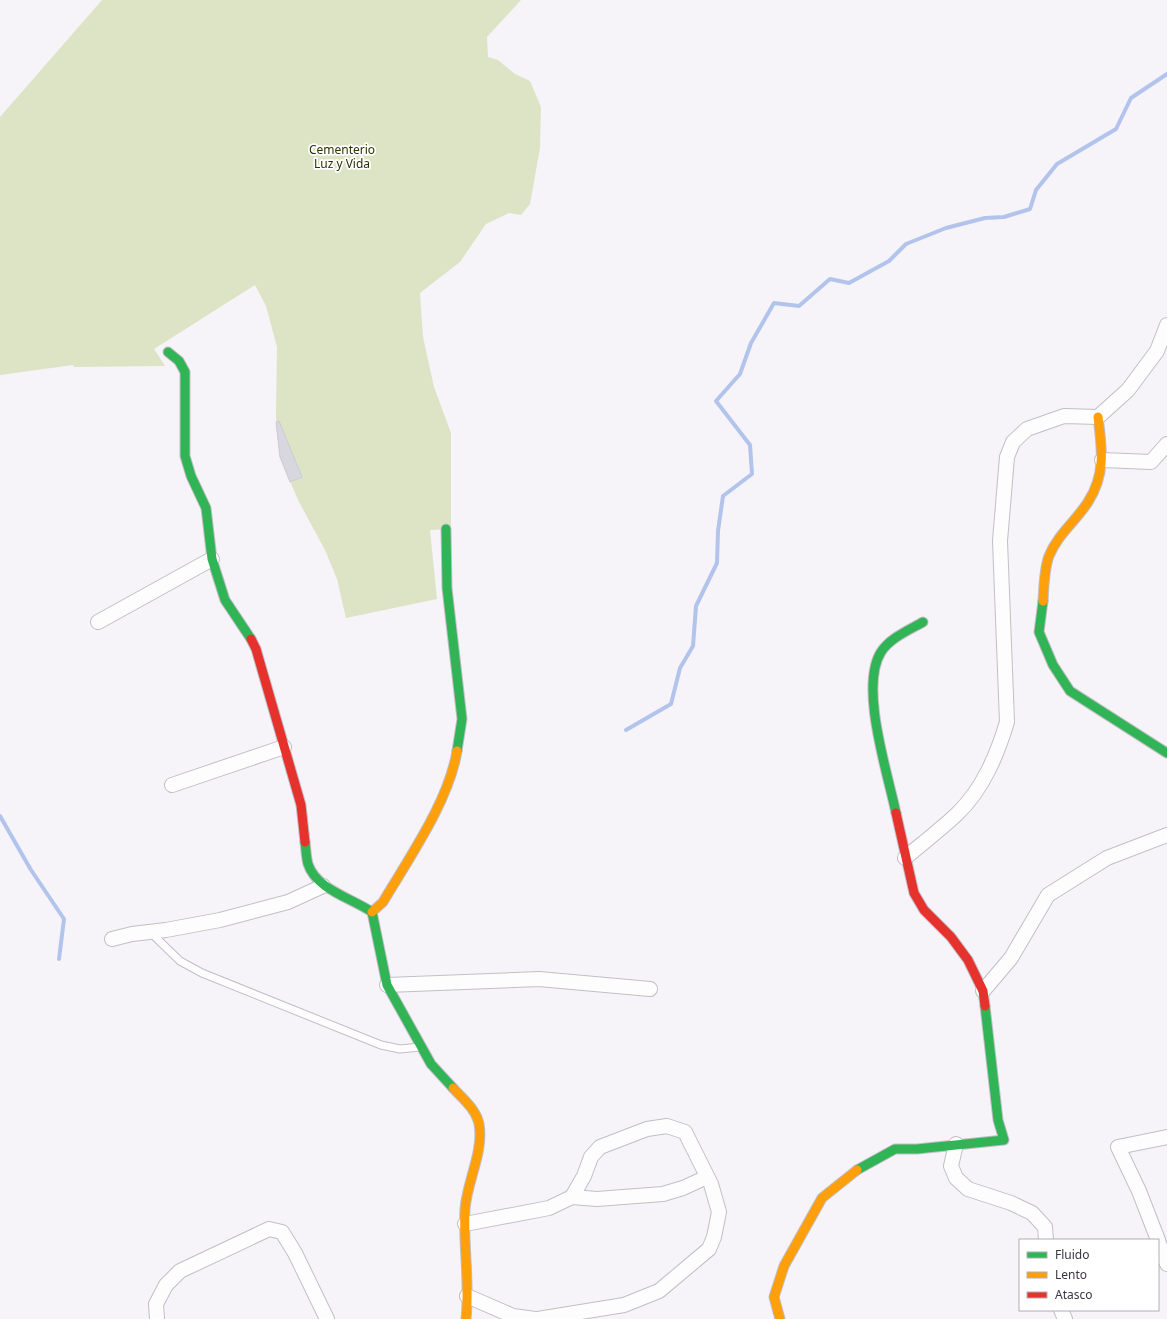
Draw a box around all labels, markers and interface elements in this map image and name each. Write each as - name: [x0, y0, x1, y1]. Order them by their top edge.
- park label: Cementerio Luz y Vida: [309, 141, 375, 172]
- legend: [1019, 1239, 1159, 1311]
- text: Fluido: [1055, 1246, 1089, 1263]
- text: Lento: [1055, 1266, 1087, 1283]
- text: Atasco: [1055, 1286, 1093, 1303]

